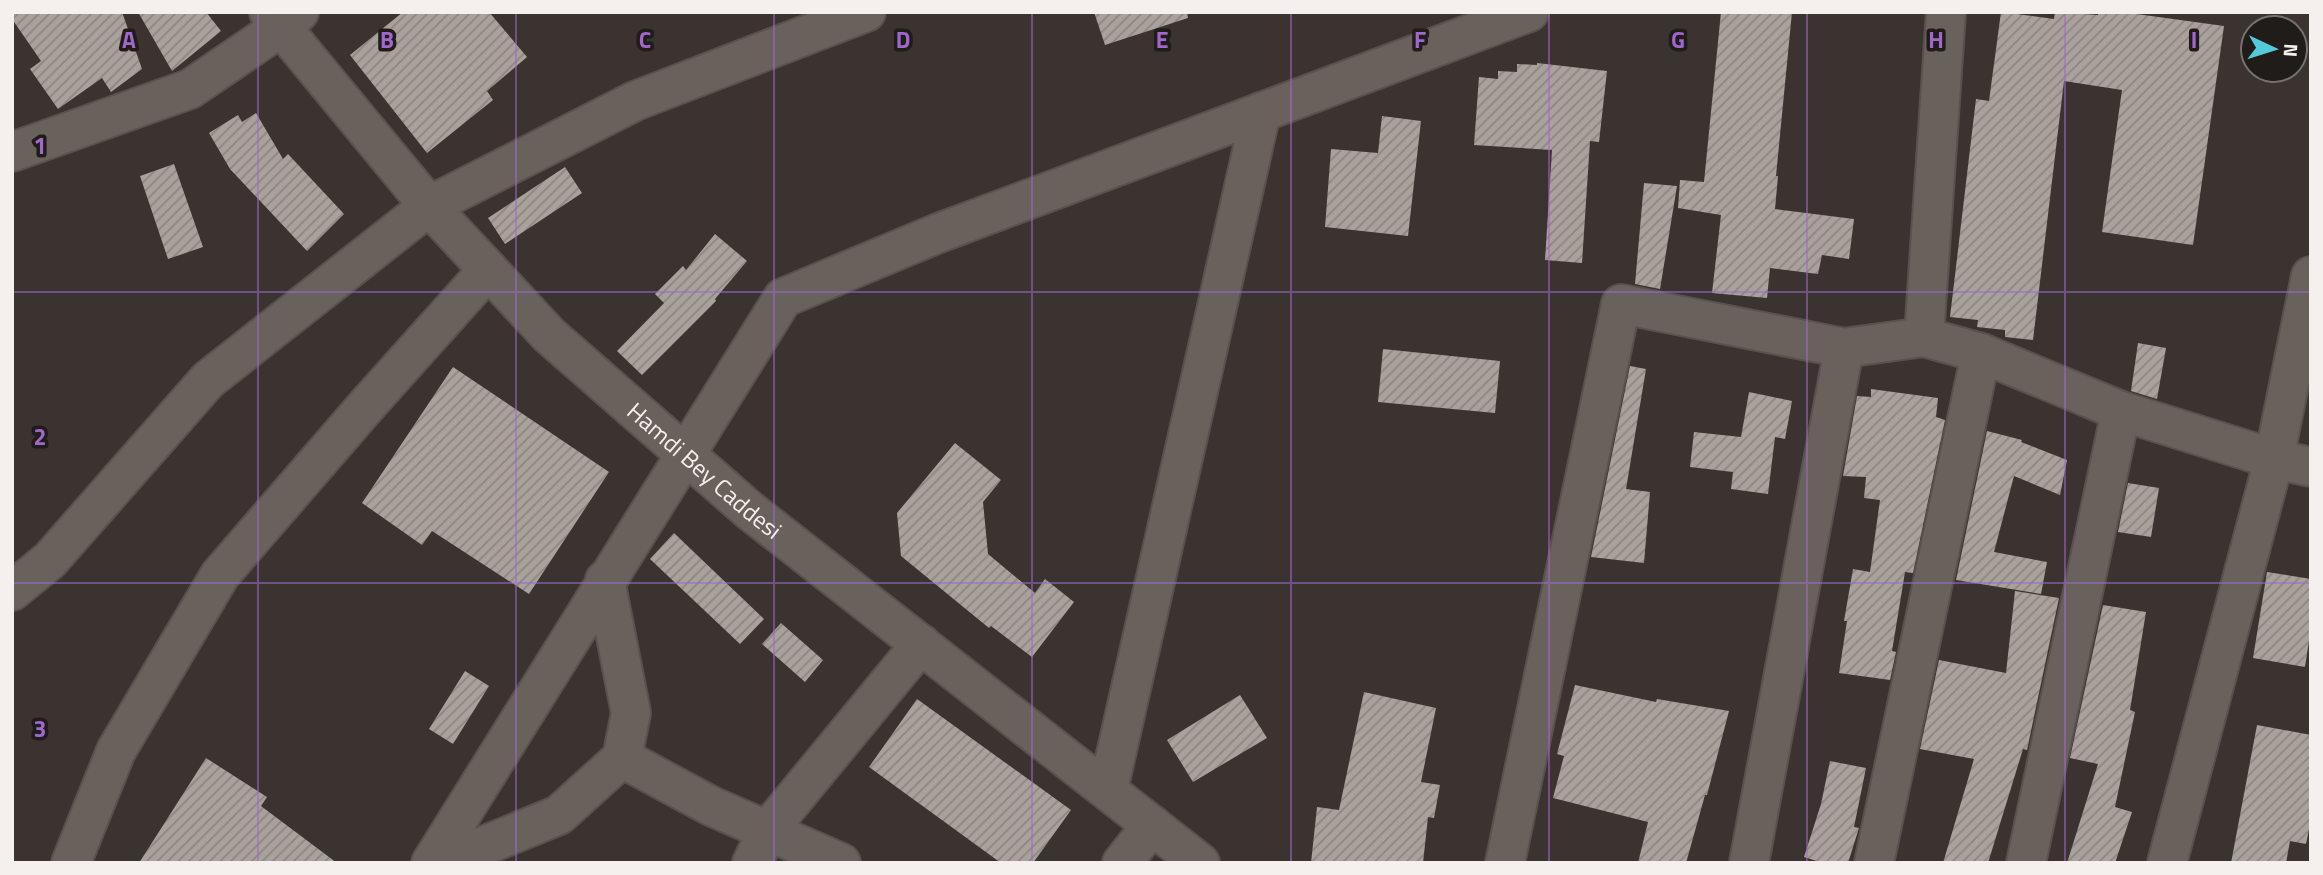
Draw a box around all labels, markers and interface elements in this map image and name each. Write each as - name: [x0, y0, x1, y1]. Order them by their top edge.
- north arrow: [2239, 14, 2309, 84]
- text: A: [122, 22, 136, 57]
- text: B: [380, 22, 394, 57]
- text: C: [639, 22, 651, 57]
- text: D: [896, 22, 910, 57]
- text: E: [1156, 22, 1168, 57]
- text: F: [1414, 22, 1426, 57]
- text: G: [1671, 22, 1685, 57]
- text: H: [1928, 22, 1944, 57]
- text: I: [2191, 22, 2197, 57]
- text: N: [2277, 43, 2306, 58]
- text: 1: [34, 128, 46, 163]
- street label: Hamdi Bey Caddesi: [619, 393, 790, 547]
- text: 2: [34, 419, 46, 454]
- text: 3: [34, 711, 46, 746]

